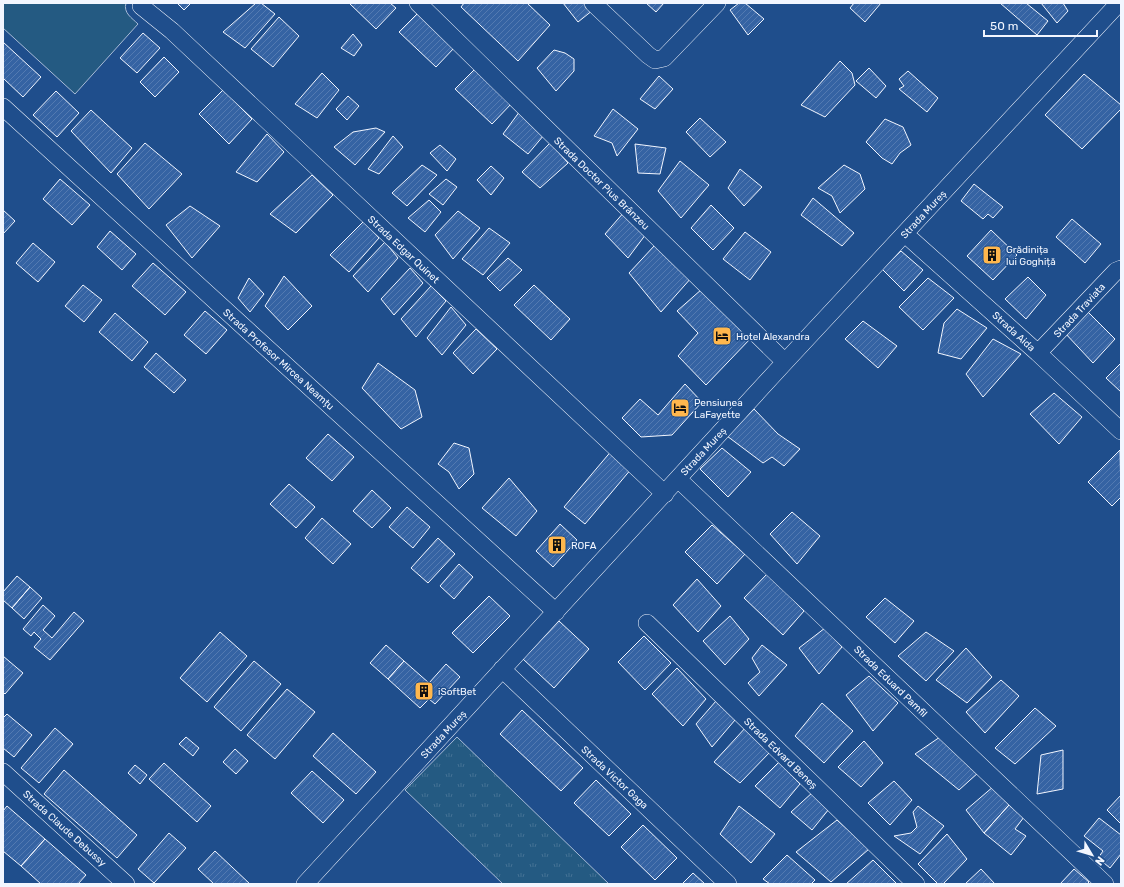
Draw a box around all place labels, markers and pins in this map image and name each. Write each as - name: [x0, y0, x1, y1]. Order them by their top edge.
- building icon: Grădinița lui Goghiță: [981, 244, 1003, 266]
- place label: Grădinița lui Goghiță: [1006, 244, 1056, 268]
- hotel icon: Hotel Alexandra: [711, 325, 733, 347]
- place label: Hotel Alexandra: [736, 331, 810, 343]
- hotel icon: Pensiunea LaFayette: [669, 397, 691, 419]
- place label: Pensiunea LaFayette: [694, 397, 743, 421]
- building icon: ROFA: [546, 534, 568, 556]
- place label: ROFA: [571, 540, 597, 552]
- building icon: iSoftBet: [413, 680, 435, 702]
- place label: iSoftBet: [438, 686, 476, 698]

